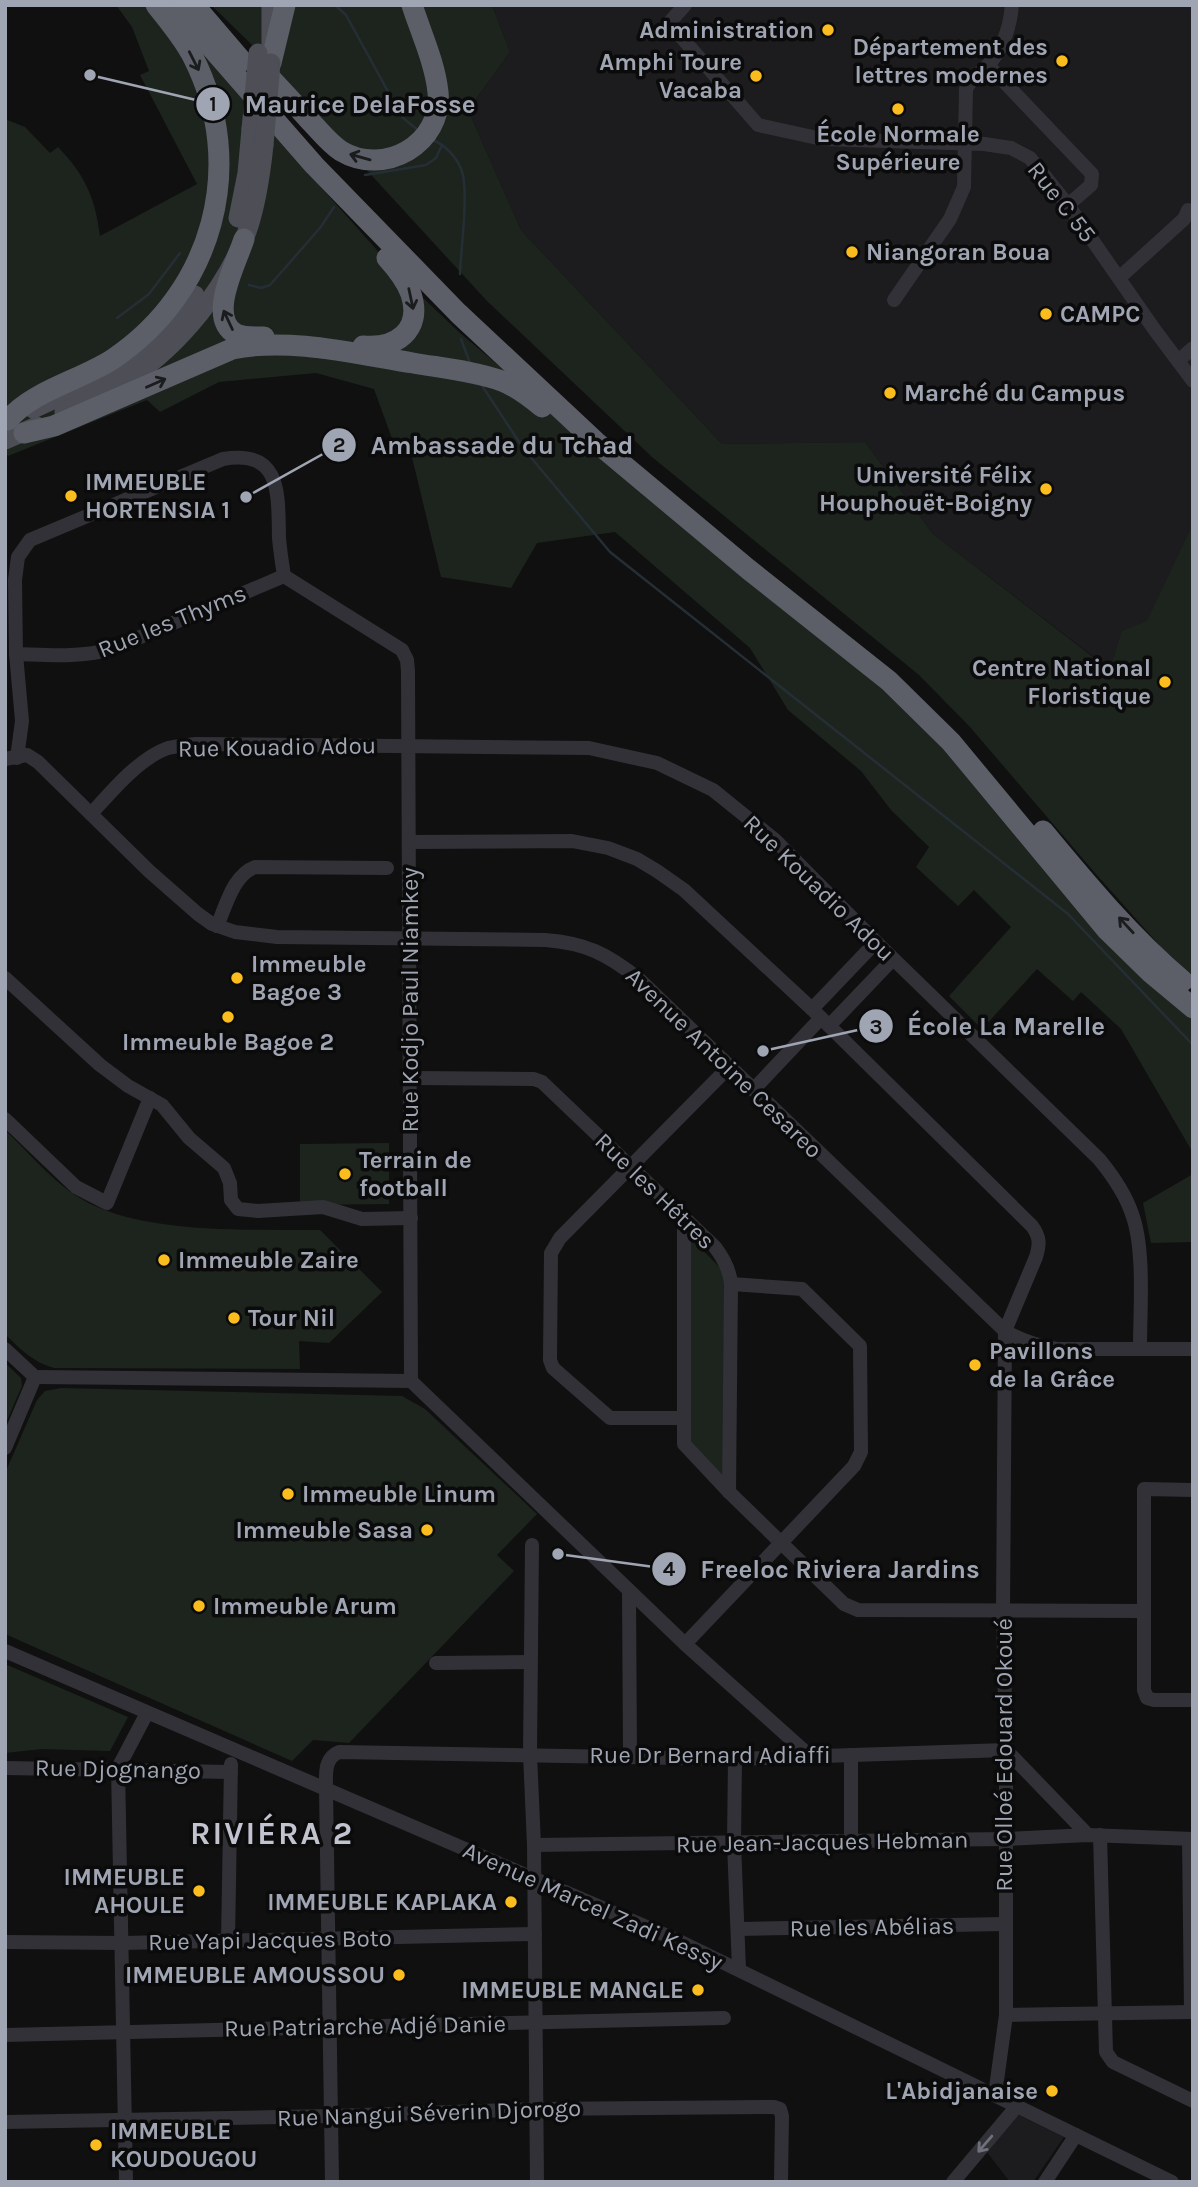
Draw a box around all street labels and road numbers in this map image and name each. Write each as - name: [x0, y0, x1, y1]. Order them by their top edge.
- street label: Rue C 55: [1022, 156, 1102, 248]
- street label: Rue les Thyms: [94, 579, 250, 663]
- street label: Rue Kouadio Adou: [177, 731, 377, 763]
- street label: Rue Kouadio Adou: [738, 809, 900, 967]
- street label: Rue Kodjo Paul Niamkey: [396, 867, 424, 1133]
- street label: Avenue Antoine Cesareo: [620, 962, 828, 1164]
- street label: Rue les Hêtres: [589, 1127, 721, 1255]
- street label: Rue Olloé Edouard Okoué: [990, 1618, 1018, 1892]
- street label: Rue Dr Bernard Adiaffi: [589, 1741, 831, 1769]
- street label: Rue Djognango: [35, 1754, 201, 1784]
- street label: Rue Jean-Jacques Hebman: [676, 1825, 968, 1859]
- street label: Avenue Marcel Zadi Kessy: [459, 1836, 727, 1976]
- street label: Rue les Abélias: [789, 1912, 955, 1942]
- street label: Rue Yapi Jacques Boto: [148, 1924, 392, 1956]
- street label: Rue Patriarche Adjé Danie: [224, 2010, 506, 2042]
- street label: Rue Nangui Séverin Djorogo: [276, 2094, 582, 2132]

